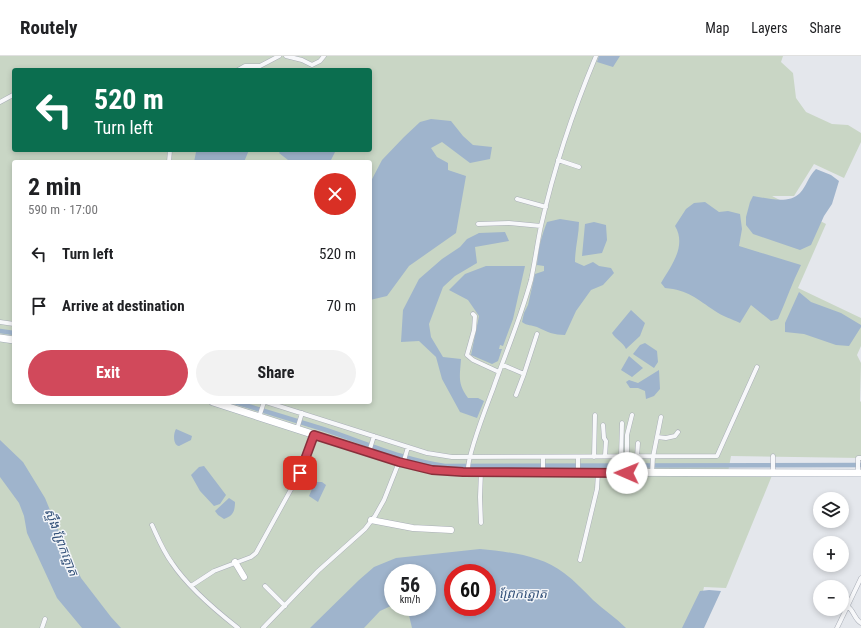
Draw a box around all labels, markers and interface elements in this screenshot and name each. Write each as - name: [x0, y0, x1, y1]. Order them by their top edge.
- text: Routely: [20, 16, 77, 39]
- text: Map: [705, 20, 729, 36]
- text: Layers: [751, 20, 788, 36]
- text: Share: [810, 20, 841, 36]
- text: 520 m: [94, 83, 164, 116]
- icon: left: [28, 84, 80, 136]
- text: Turn left: [94, 117, 153, 138]
- text: 2 min: [28, 173, 81, 201]
- button: close: [314, 173, 356, 215]
- text: 590 m · 17:00: [28, 202, 98, 217]
- icon: left: [28, 243, 50, 265]
- text: Turn left: [62, 245, 113, 263]
- text: 520 m: [319, 245, 356, 263]
- icon: arrive: [28, 295, 50, 317]
- text: Arrive at destination: [62, 297, 185, 315]
- text: 70 m: [326, 297, 356, 315]
- button: Exit: [28, 350, 188, 396]
- button: Share: [196, 350, 356, 396]
- position arrow: [606, 452, 648, 494]
- pin: [283, 456, 317, 490]
- icon: arrive: [289, 462, 311, 484]
- map controls: [813, 492, 849, 616]
- button: layers: [813, 492, 849, 528]
- water label: ស្ទឹង ព្រែកត្នោត: [41, 506, 82, 579]
- button: +: [813, 536, 849, 572]
- speed limit sign: 60: [444, 564, 496, 616]
- text: 56: [400, 573, 420, 597]
- button: −: [813, 580, 849, 616]
- water label: ព្រែកត្នោត: [499, 586, 548, 602]
- text: km/h: [400, 594, 420, 605]

